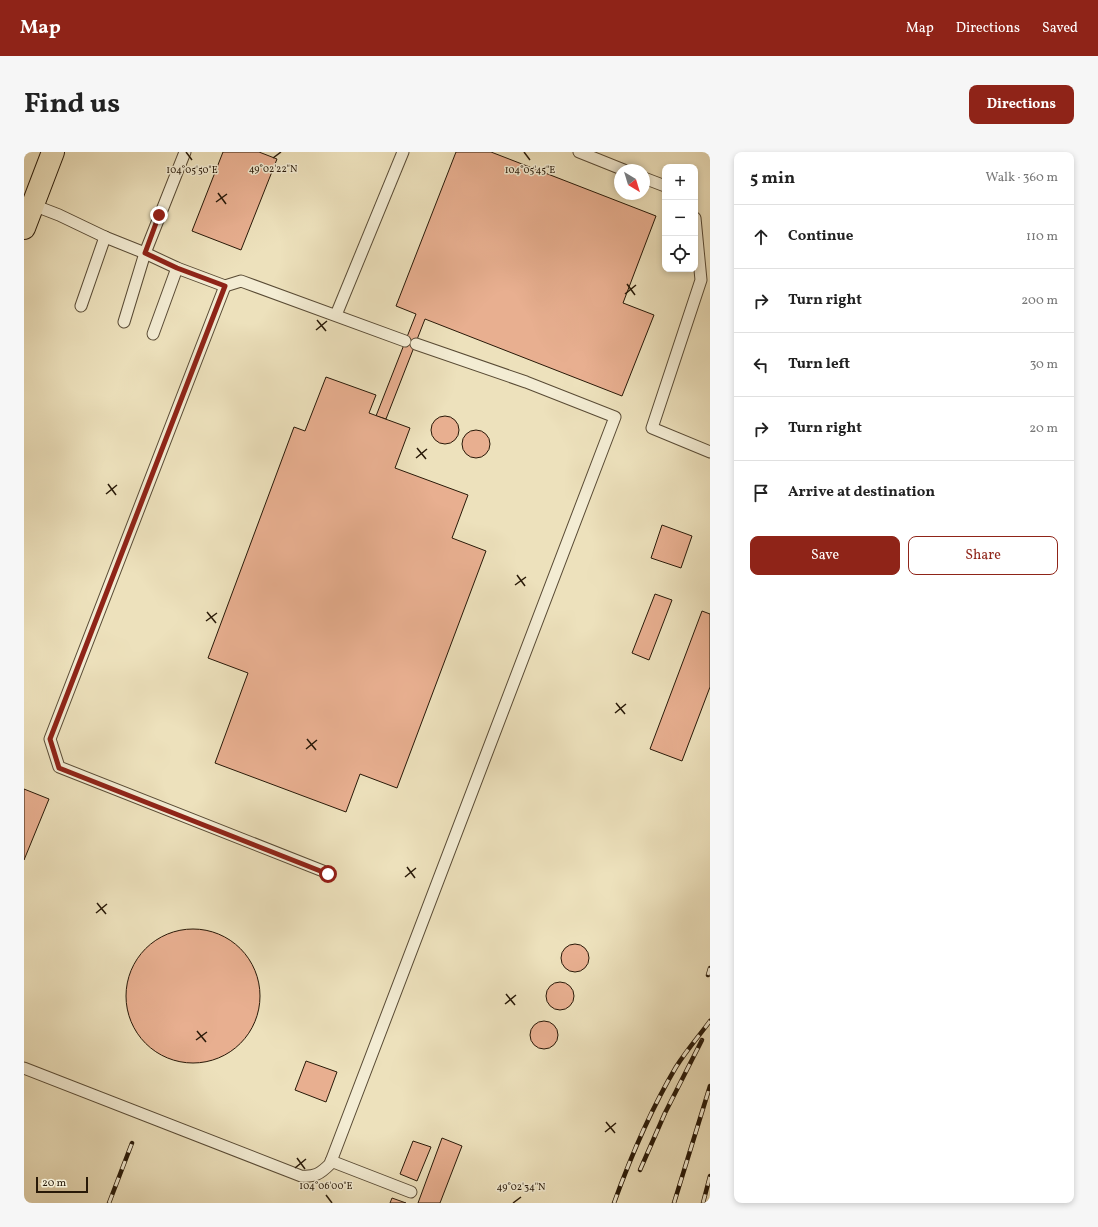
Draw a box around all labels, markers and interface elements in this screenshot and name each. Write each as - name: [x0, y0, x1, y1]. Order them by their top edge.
- text: Map: [20, 15, 61, 41]
- text: Map: [906, 19, 934, 38]
- text: Directions: [956, 19, 1020, 38]
- text: Saved: [1042, 19, 1078, 38]
- text: Find us: [24, 85, 120, 124]
- button: Directions: [969, 85, 1074, 124]
- text: 49°02'22"N: [249, 162, 298, 176]
- text: 104°05'50"E: [166, 163, 218, 177]
- text: 104°05'45"E: [505, 163, 555, 177]
- north arrow: [614, 164, 650, 200]
- map controls: [662, 164, 698, 272]
- button: +: [662, 164, 698, 200]
- text: 5 min: [750, 167, 795, 190]
- text: Walk · 360 m: [986, 169, 1058, 187]
- button: −: [662, 200, 698, 236]
- route end: [150, 206, 168, 224]
- icon: ahead: [750, 226, 772, 248]
- text: Continue: [788, 226, 853, 247]
- text: 110 m: [1026, 228, 1058, 246]
- button: locate: [662, 236, 698, 272]
- icon: right: [750, 290, 772, 312]
- text: Turn right: [788, 290, 862, 311]
- text: 200 m: [1021, 292, 1058, 310]
- icon: left: [750, 354, 772, 376]
- text: Turn left: [788, 354, 850, 375]
- text: 30 m: [1030, 356, 1058, 374]
- icon: right: [750, 418, 772, 440]
- text: Turn right: [788, 418, 862, 439]
- text: 20 m: [1029, 420, 1058, 438]
- icon: arrive: [750, 482, 772, 504]
- text: Arrive at destination: [788, 482, 935, 503]
- button: Save: [750, 536, 900, 575]
- button: Share: [908, 536, 1058, 575]
- route start: [319, 865, 337, 883]
- scale bar: [36, 1175, 88, 1194]
- text: 20 m: [42, 1176, 66, 1191]
- text: 104°06'00"E: [299, 1179, 353, 1193]
- text: 49°02'34"N: [496, 1180, 546, 1194]

